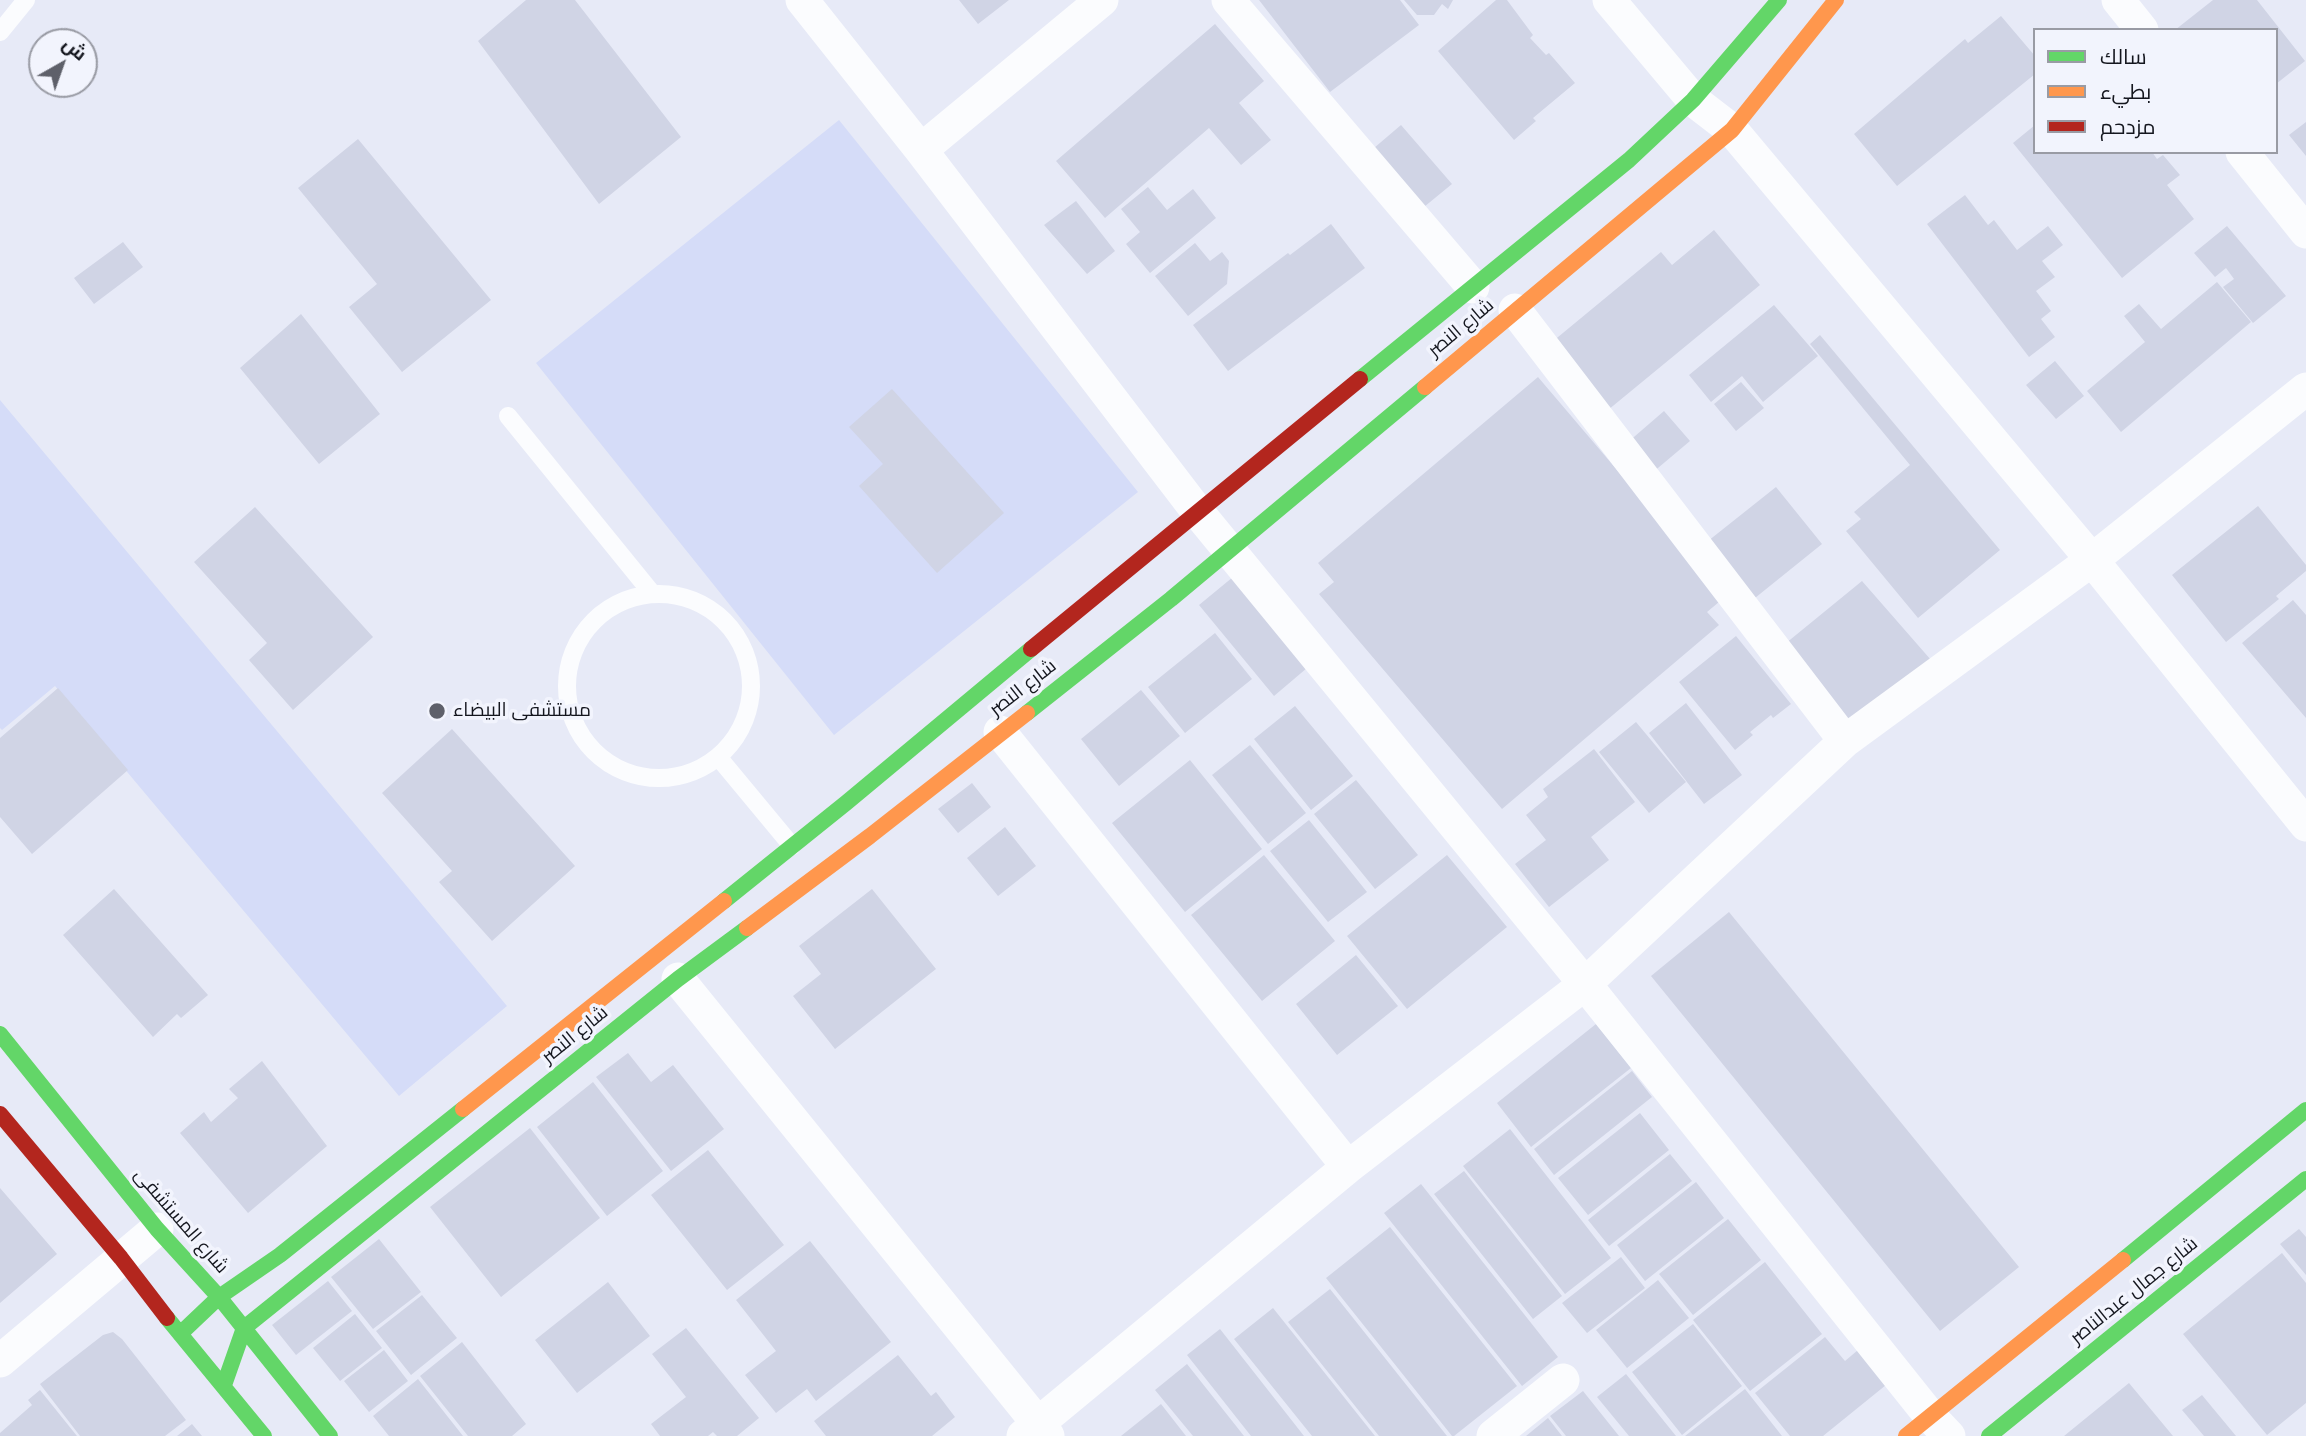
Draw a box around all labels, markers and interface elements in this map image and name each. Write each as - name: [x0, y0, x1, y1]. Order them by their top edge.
- north arrow: [28, 28, 98, 98]
- legend: [2033, 28, 2278, 154]
- text: ش: [58, 31, 93, 66]
- text: سالك: [2100, 42, 2147, 70]
- text: بطيء: [2100, 77, 2151, 105]
- text: مزدحم: [2100, 112, 2155, 140]
- street label: شارع النصر: [1423, 294, 1499, 362]
- street label: شارع النصر: [985, 655, 1061, 721]
- place label: مستشفى البيضاء: [453, 700, 591, 722]
- marker: مستشفى البيضاء: [427, 701, 447, 721]
- street label: شارع النصر: [537, 1001, 613, 1069]
- street label: شارع المستشفى: [129, 1164, 233, 1278]
- street label: شارع جمال عبدالناصر: [2066, 1233, 2202, 1349]

